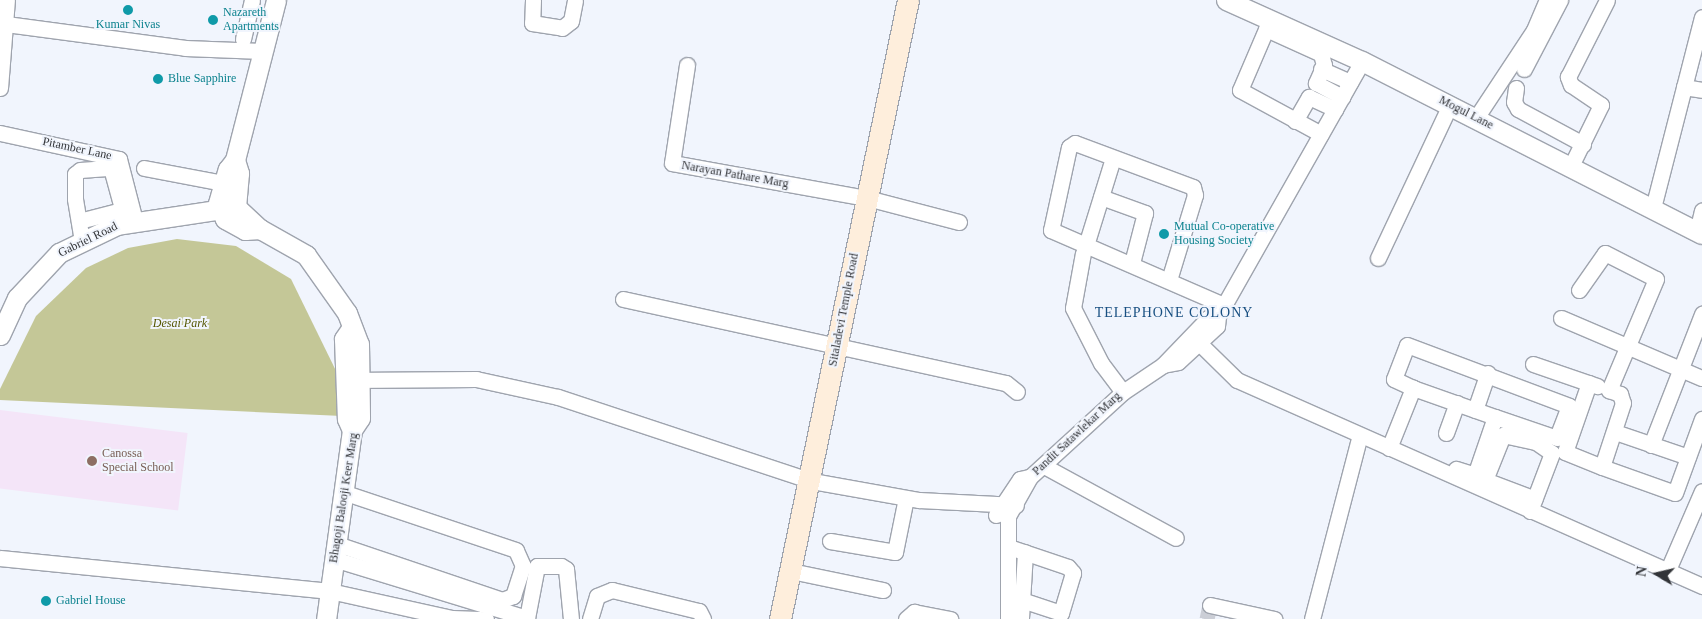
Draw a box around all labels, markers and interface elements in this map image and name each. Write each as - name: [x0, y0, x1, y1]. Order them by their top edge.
- marker: Kumar Nivas: [122, 4, 134, 16]
- place label: Nazareth Apartments: [223, 6, 279, 34]
- marker: Nazareth Apartments: [207, 14, 219, 26]
- place label: Kumar Nivas: [96, 18, 160, 32]
- place label: Blue Sapphire: [168, 72, 236, 86]
- marker: Blue Sapphire: [152, 73, 164, 85]
- street label: Mogul Lane: [1436, 93, 1496, 133]
- street label: Pitamber Lane: [41, 135, 113, 163]
- street label: Narayan Pathare Marg: [680, 158, 790, 192]
- street label: Gabriel Road: [56, 219, 120, 261]
- place label: Mutual Co-operative Housing Society: [1174, 220, 1274, 248]
- marker: Mutual Co-operative Housing Society: [1158, 228, 1170, 240]
- street label: Sitaladevi Temple Road: [826, 252, 862, 368]
- district label: TELEPHONE COLONY: [1093, 305, 1255, 321]
- park label: Desai Park: [153, 317, 207, 331]
- street label: Pandit Satawlekar Marg: [1030, 389, 1124, 479]
- street label: Bhagoji Balooji Keer Marg: [327, 432, 361, 564]
- place label: Canossa Special School: [102, 447, 174, 475]
- marker: Canossa Special School: [86, 455, 98, 467]
- north arrow: [1632, 549, 1682, 599]
- text: N: [1633, 565, 1650, 578]
- place label: Gabriel House: [56, 594, 126, 608]
- marker: Gabriel House: [40, 595, 52, 607]

